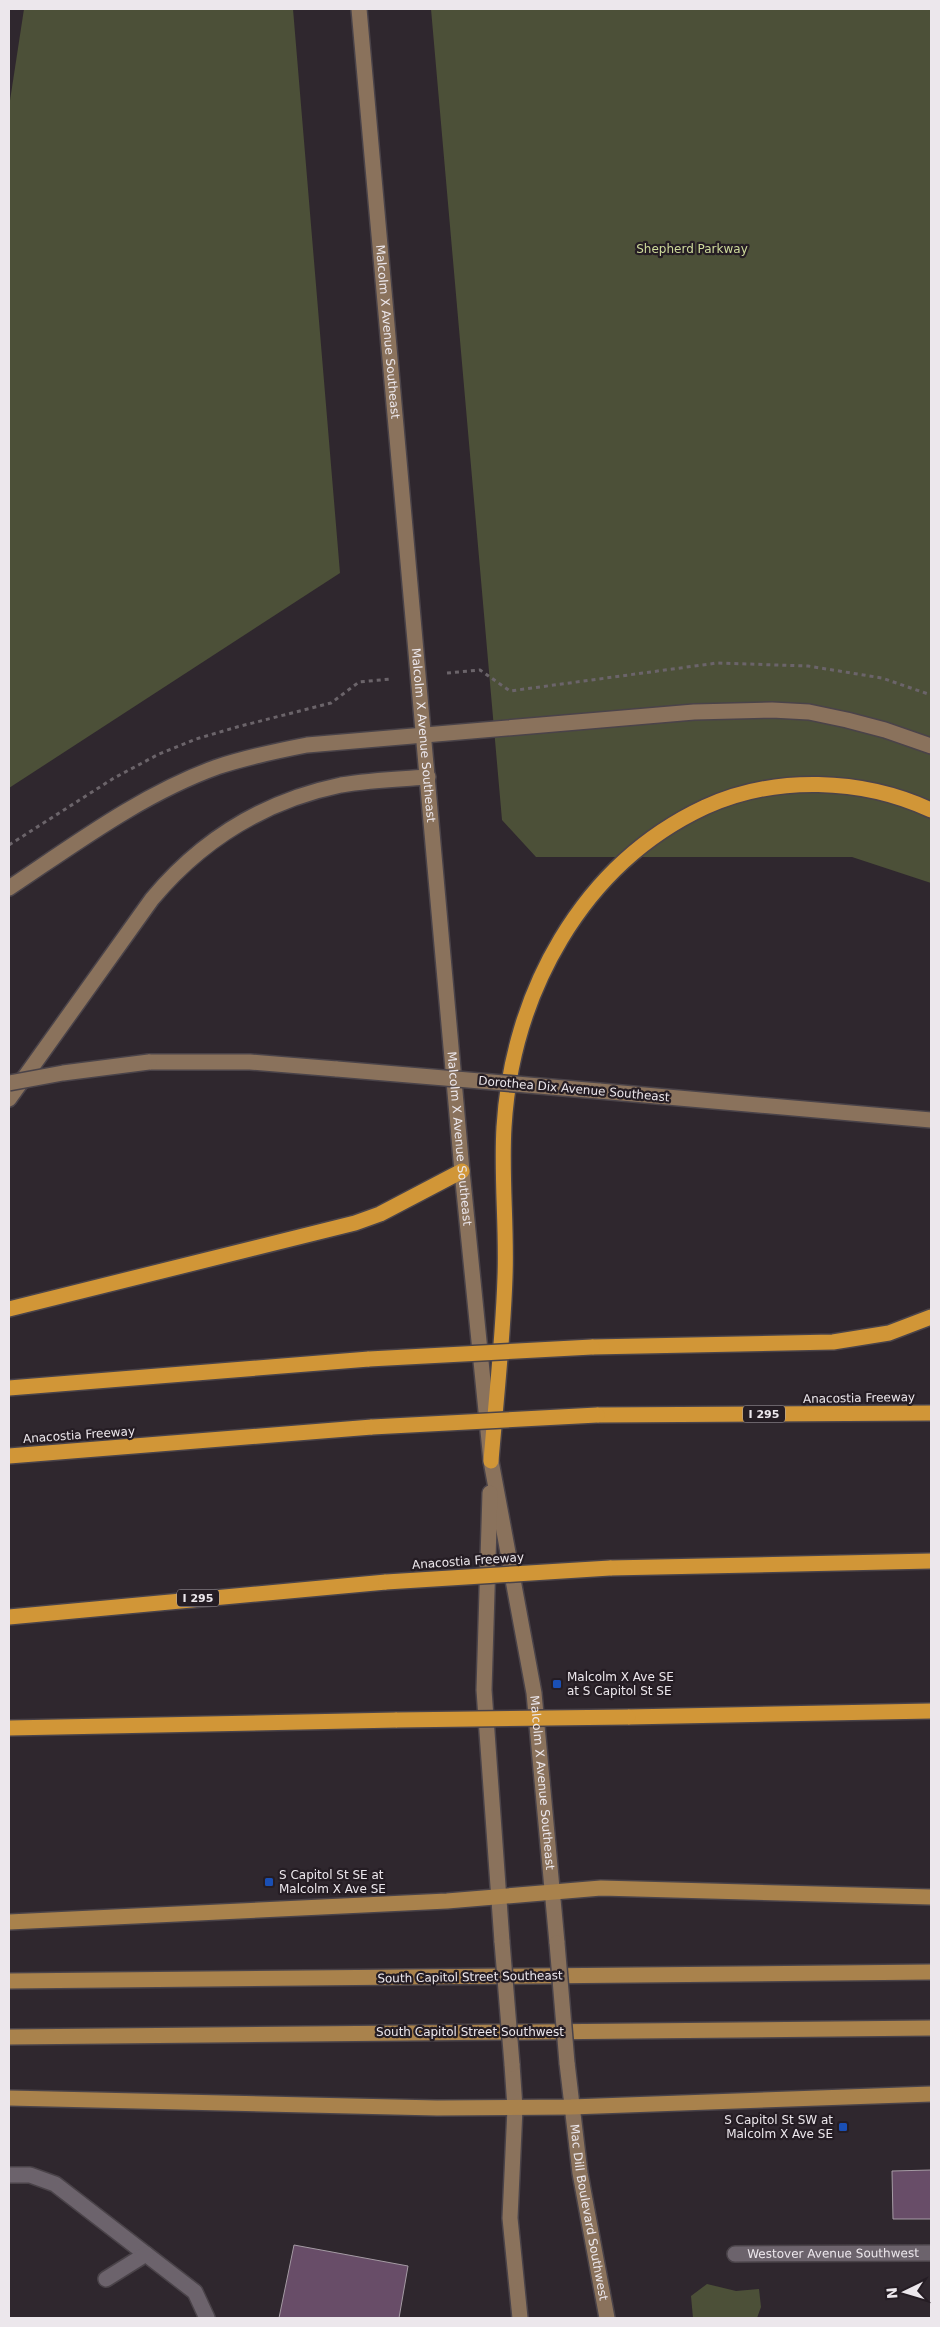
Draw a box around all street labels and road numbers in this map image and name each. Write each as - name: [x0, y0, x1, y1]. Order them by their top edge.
- street label: Malcolm X Avenue Southeast: [373, 244, 402, 420]
- street label: Malcolm X Avenue Southeast: [409, 647, 438, 823]
- street label: Malcolm X Avenue Southeast: [444, 1051, 474, 1227]
- street label: Dorothea Dix Avenue Southeast: [478, 1074, 670, 1104]
- street label: Anacostia Freeway: [803, 1390, 915, 1406]
- road number: I 295: [743, 1406, 785, 1422]
- street label: Anacostia Freeway: [22, 1424, 136, 1446]
- street label: Anacostia Freeway: [411, 1550, 525, 1572]
- road number: I 295: [177, 1590, 219, 1606]
- street label: Malcolm X Avenue Southeast: [527, 1695, 557, 1871]
- street label: South Capitol Street Southeast: [377, 1968, 563, 1986]
- street label: South Capitol Street Southwest: [376, 2025, 564, 2039]
- street label: Mac Dill Boulevard Southwest: [567, 2123, 611, 2302]
- street label: Westover Avenue Southwest: [747, 2246, 919, 2261]

